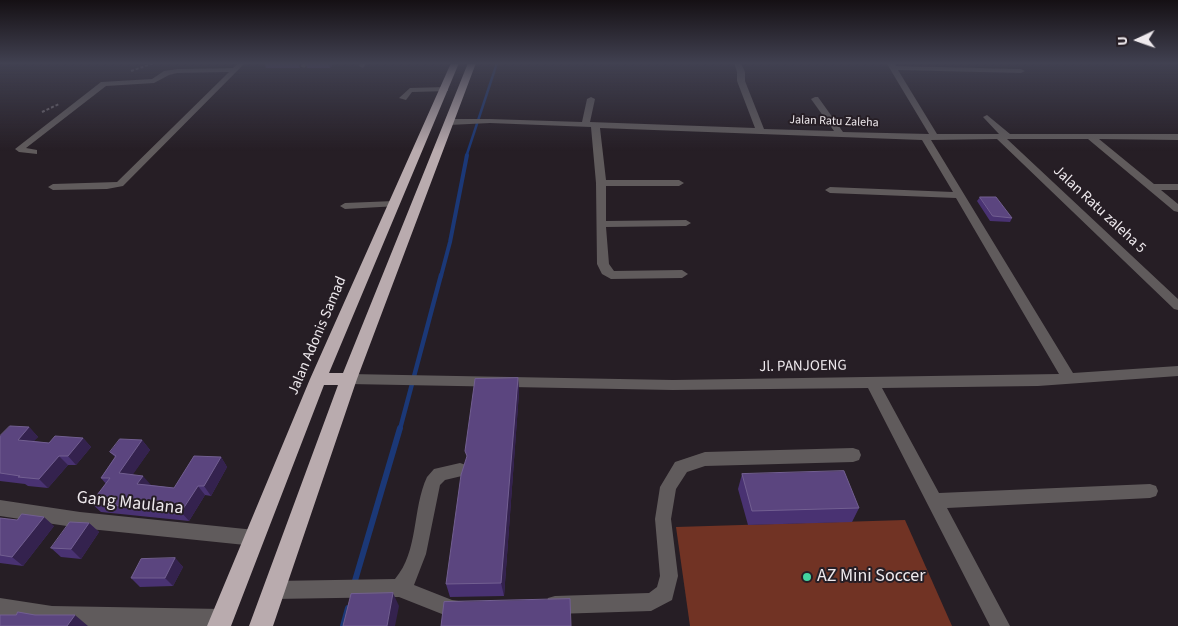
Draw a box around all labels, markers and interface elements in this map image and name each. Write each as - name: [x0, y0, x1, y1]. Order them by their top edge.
- north arrow: [1113, 15, 1163, 65]
- text: U: [1113, 36, 1133, 46]
- street label: Jalan Ratu Zaleha: [789, 113, 879, 131]
- street label: Jalan Ratu zaleha 5: [1049, 162, 1149, 258]
- street label: Jalan Adonis Samad: [285, 274, 351, 398]
- street label: Jl. PANJOENG: [759, 357, 847, 377]
- street label: Gang Maulana: [76, 488, 184, 520]
- place label: AZ Mini Soccer: [817, 566, 926, 588]
- marker: AZ Mini Soccer: [801, 571, 813, 583]

